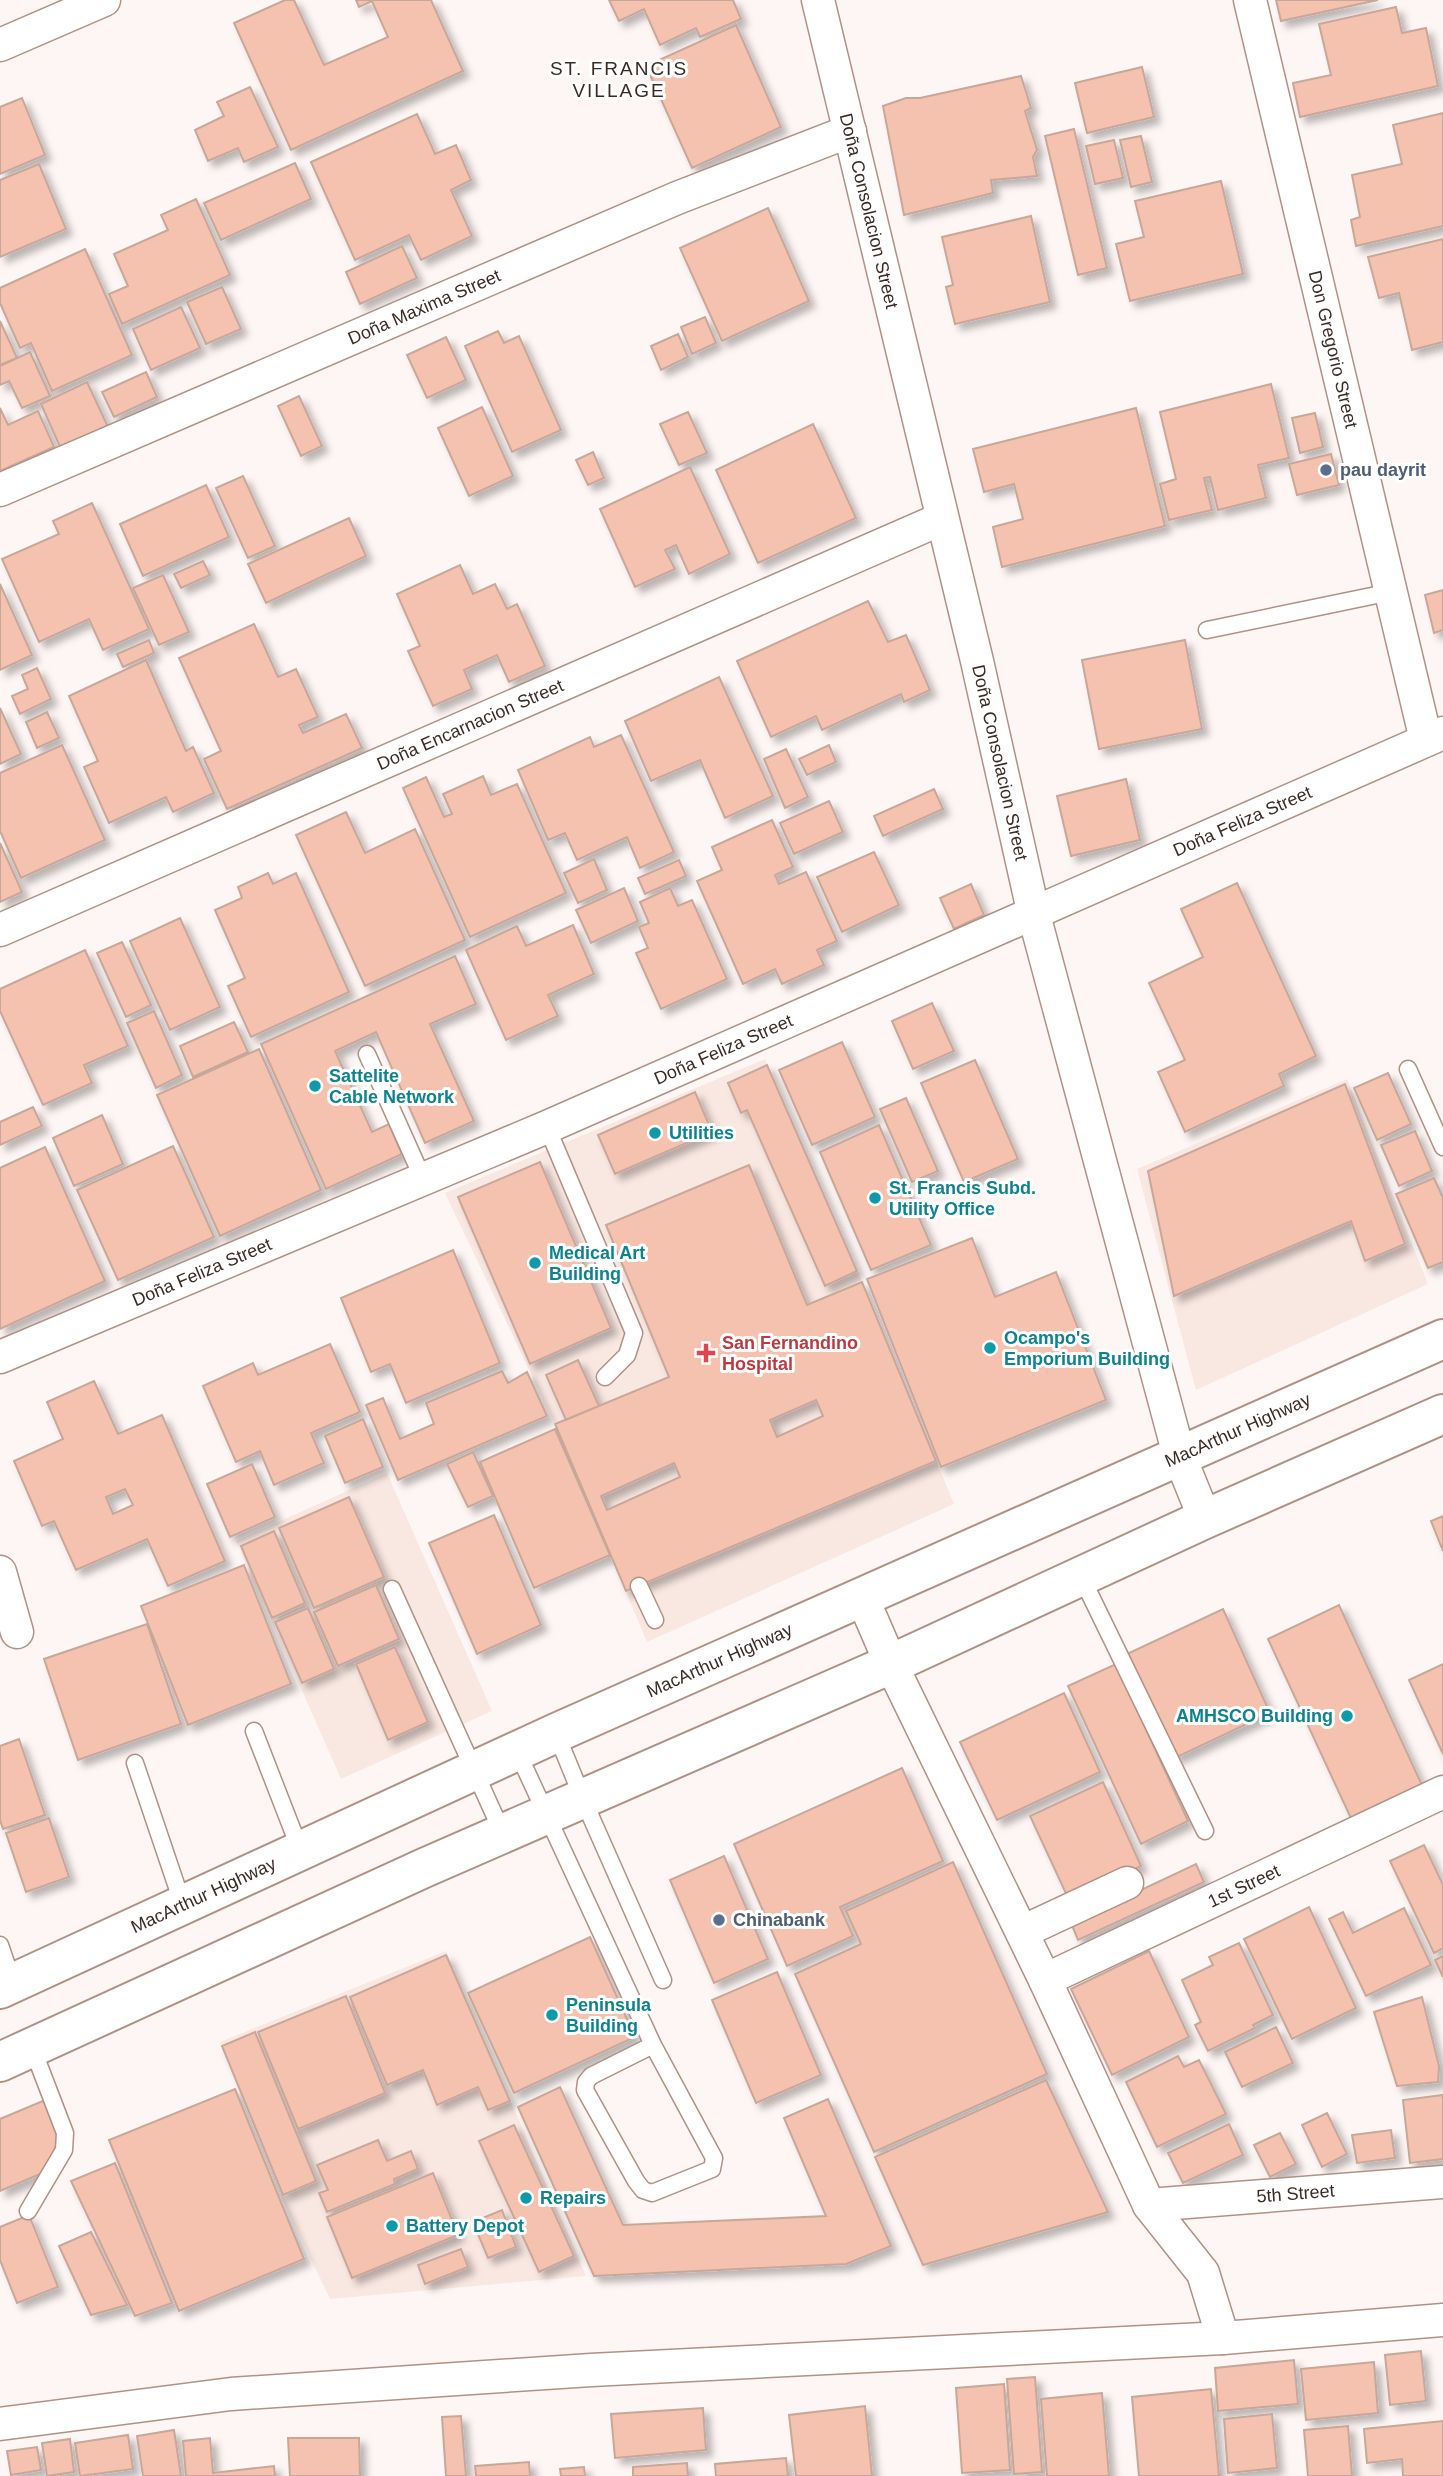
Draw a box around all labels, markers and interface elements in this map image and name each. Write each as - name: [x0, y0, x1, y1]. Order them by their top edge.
- district label: ST. FRANCIS VILLAGE: [550, 58, 688, 101]
- street label: Doña Consolacion Street: [836, 111, 902, 311]
- street label: Doña Maxima Street: [345, 265, 504, 349]
- street label: Don Gregorio Street: [1305, 269, 1361, 430]
- place label: pau dayrit: [1340, 460, 1426, 480]
- marker: pau dayrit: [1318, 462, 1334, 478]
- street label: Doña Consolacion Street: [968, 663, 1031, 863]
- street label: Doña Encarnacion Street: [374, 675, 566, 774]
- street label: Doña Feliza Street: [1170, 782, 1315, 860]
- street label: Doña Feliza Street: [651, 1010, 796, 1089]
- place label: Sattelite Cable Network: [329, 1066, 455, 1107]
- marker: Sattelite Cable Network: [307, 1078, 323, 1094]
- place label: Utilities: [669, 1123, 734, 1143]
- marker: Utilities: [647, 1125, 663, 1141]
- place label: St. Francis Subd. Utility Office: [889, 1178, 1036, 1219]
- marker: St. Francis Subd. Utility Office: [867, 1190, 883, 1206]
- street label: Doña Feliza Street: [129, 1234, 275, 1310]
- place label: Medical Art Building: [549, 1243, 645, 1284]
- marker: Medical Art Building: [527, 1255, 543, 1271]
- place label: Ocampo's Emporium Building: [1004, 1328, 1170, 1369]
- place label: San Fernandino Hospital: [722, 1333, 858, 1374]
- marker: Ocampo's Emporium Building: [982, 1340, 998, 1356]
- marker: San Fernandino Hospital: [696, 1343, 716, 1363]
- street label: MacArthur Highway: [1162, 1389, 1314, 1471]
- street label: MacArthur Highway: [644, 1619, 795, 1701]
- place label: AMHSCO Building: [1176, 1706, 1333, 1726]
- marker: AMHSCO Building: [1339, 1708, 1355, 1724]
- street label: MacArthur Highway: [128, 1853, 279, 1937]
- street label: 1st Street: [1205, 1861, 1283, 1912]
- place label: Chinabank: [733, 1910, 826, 1930]
- marker: Chinabank: [711, 1912, 727, 1928]
- place label: Peninsula Building: [566, 1995, 652, 2036]
- marker: Peninsula Building: [544, 2007, 560, 2023]
- street label: 5th Street: [1256, 2181, 1335, 2207]
- place label: Repairs: [540, 2188, 606, 2208]
- marker: Repairs: [518, 2190, 534, 2206]
- place label: Battery Depot: [406, 2216, 524, 2236]
- marker: Battery Depot: [384, 2218, 400, 2234]

